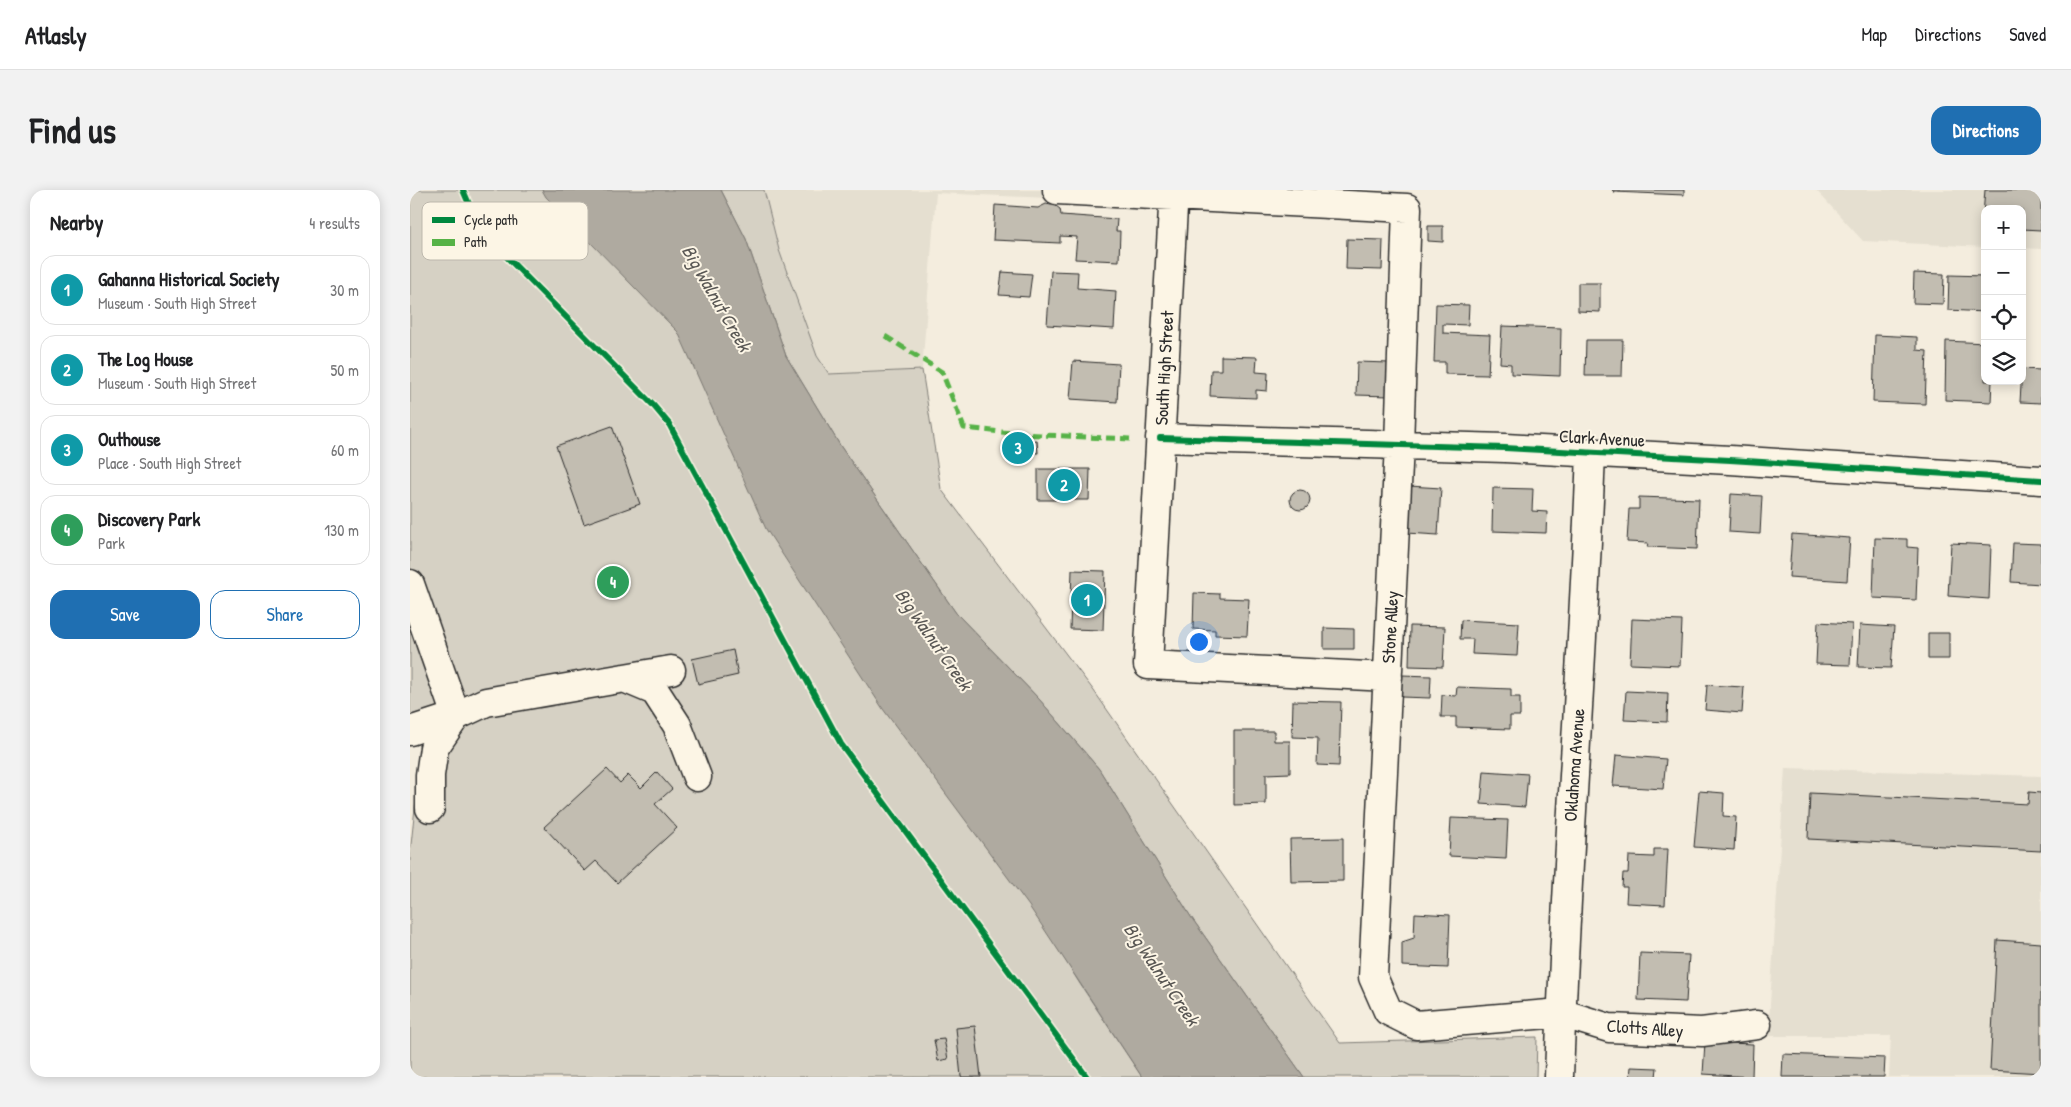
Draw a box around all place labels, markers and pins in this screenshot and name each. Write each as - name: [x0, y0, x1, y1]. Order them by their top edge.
- pin: 3: [1002, 429, 1034, 467]
- pin: 2: [1048, 466, 1080, 504]
- pin: 4: [597, 563, 629, 601]
- pin: 1: [1071, 581, 1103, 619]

